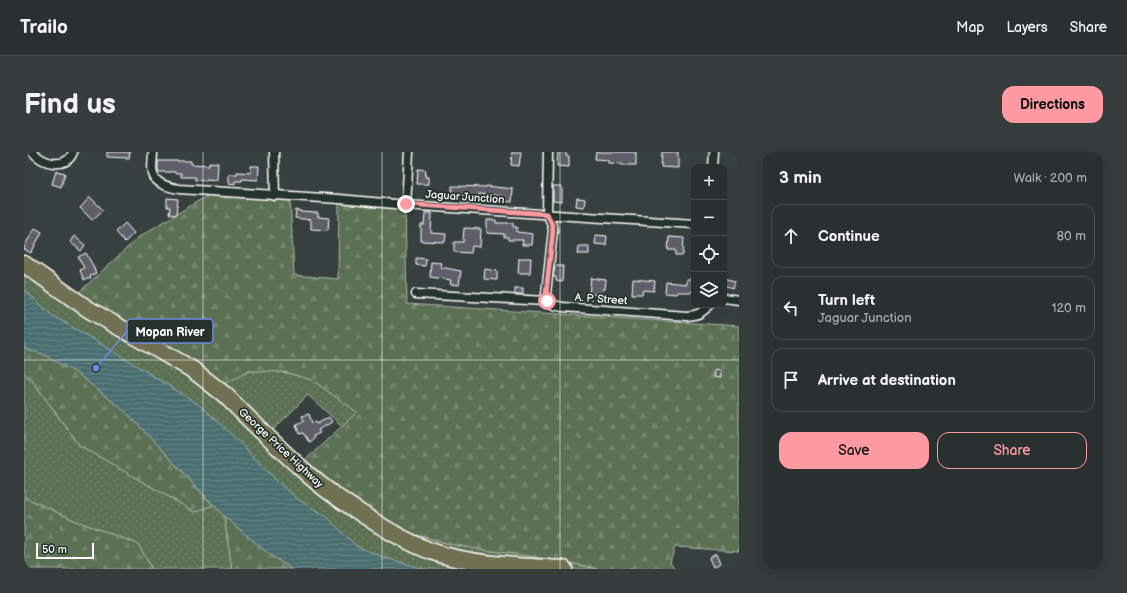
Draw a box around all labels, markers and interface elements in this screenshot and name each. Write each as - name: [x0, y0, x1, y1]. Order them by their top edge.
- text: Trailo: [20, 16, 68, 39]
- text: Map: [956, 19, 984, 36]
- text: Layers: [1006, 19, 1048, 36]
- text: Share: [1070, 19, 1107, 36]
- button: Directions: [1002, 86, 1103, 123]
- text: Find us: [24, 88, 116, 121]
- map controls: [691, 164, 727, 308]
- button: +: [691, 164, 727, 200]
- text: 3 min: [779, 168, 822, 188]
- text: Walk · 200 m: [1014, 170, 1087, 186]
- street label: Jaguar Junction: [425, 188, 505, 206]
- route end: [397, 195, 415, 213]
- button: −: [691, 200, 727, 236]
- icon: ahead: [780, 225, 802, 247]
- text: Continue: [818, 227, 880, 246]
- text: 80 m: [1057, 228, 1086, 244]
- button: locate: [691, 236, 727, 272]
- button: layers: [691, 272, 727, 308]
- street label: A. P. Street: [574, 291, 628, 307]
- text: Turn left: [818, 291, 875, 310]
- route start: [538, 292, 556, 310]
- icon: left: [780, 297, 802, 319]
- text: 120 m: [1051, 300, 1086, 316]
- text: Jaguar Junction: [818, 310, 912, 326]
- callout: Mopan River: [127, 319, 213, 343]
- text: Mopan River: [135, 325, 205, 340]
- icon: arrive: [780, 369, 802, 391]
- text: Arrive at destination: [818, 371, 956, 390]
- street label: George Price Highway: [236, 405, 326, 491]
- button: Save: [779, 432, 929, 469]
- button: Share: [937, 432, 1087, 469]
- scale bar: [36, 541, 94, 560]
- text: 50 m: [42, 543, 67, 556]

